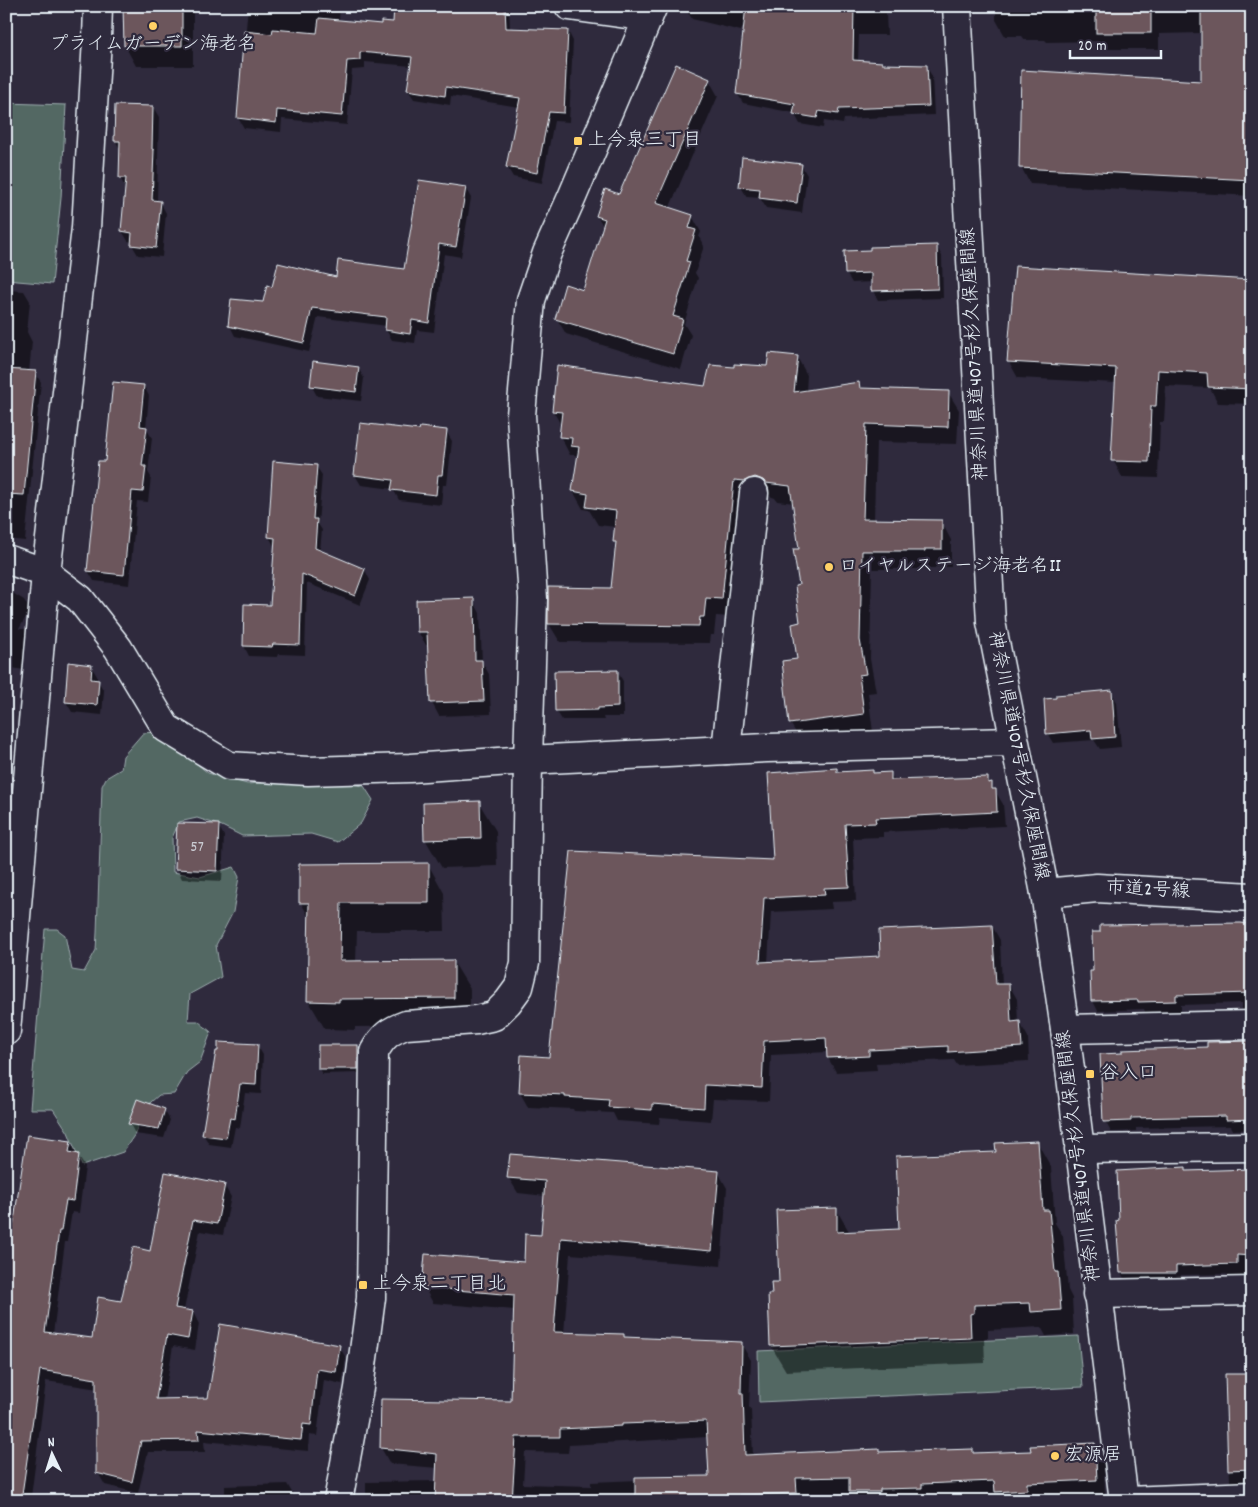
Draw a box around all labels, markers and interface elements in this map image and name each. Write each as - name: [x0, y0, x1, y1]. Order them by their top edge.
- marker: プライムガーデン海老名: [147, 20, 159, 32]
- scale bar: [1070, 28, 1162, 60]
- place label: プライムガーデン海老名: [49, 32, 257, 59]
- text: 20 m: [1078, 36, 1106, 58]
- place label: 上今泉三丁目: [588, 128, 702, 155]
- marker: 上今泉三丁目: [572, 135, 584, 147]
- street label: 神奈川県道407号杉久保座間線: [956, 227, 996, 481]
- place label: ロイヤルステージ海老名II: [839, 554, 1061, 581]
- marker: ロイヤルステージ海老名II: [823, 561, 835, 573]
- street label: 神奈川県道407号杉久保座間線: [980, 629, 1054, 883]
- house number: 57: [190, 836, 204, 859]
- street label: 市道2号線: [1105, 875, 1191, 907]
- street label: 神奈川県道407号杉久保座間線: [1051, 1029, 1109, 1283]
- place label: 谷入口: [1100, 1061, 1157, 1088]
- marker: 谷入口: [1084, 1068, 1096, 1080]
- place label: 上今泉二丁目北: [373, 1272, 506, 1299]
- marker: 上今泉二丁目北: [357, 1279, 369, 1291]
- north arrow: [28, 1430, 78, 1480]
- text: N: [47, 1433, 55, 1453]
- place label: 宏源居: [1065, 1443, 1122, 1470]
- marker: 宏源居: [1049, 1450, 1061, 1462]

